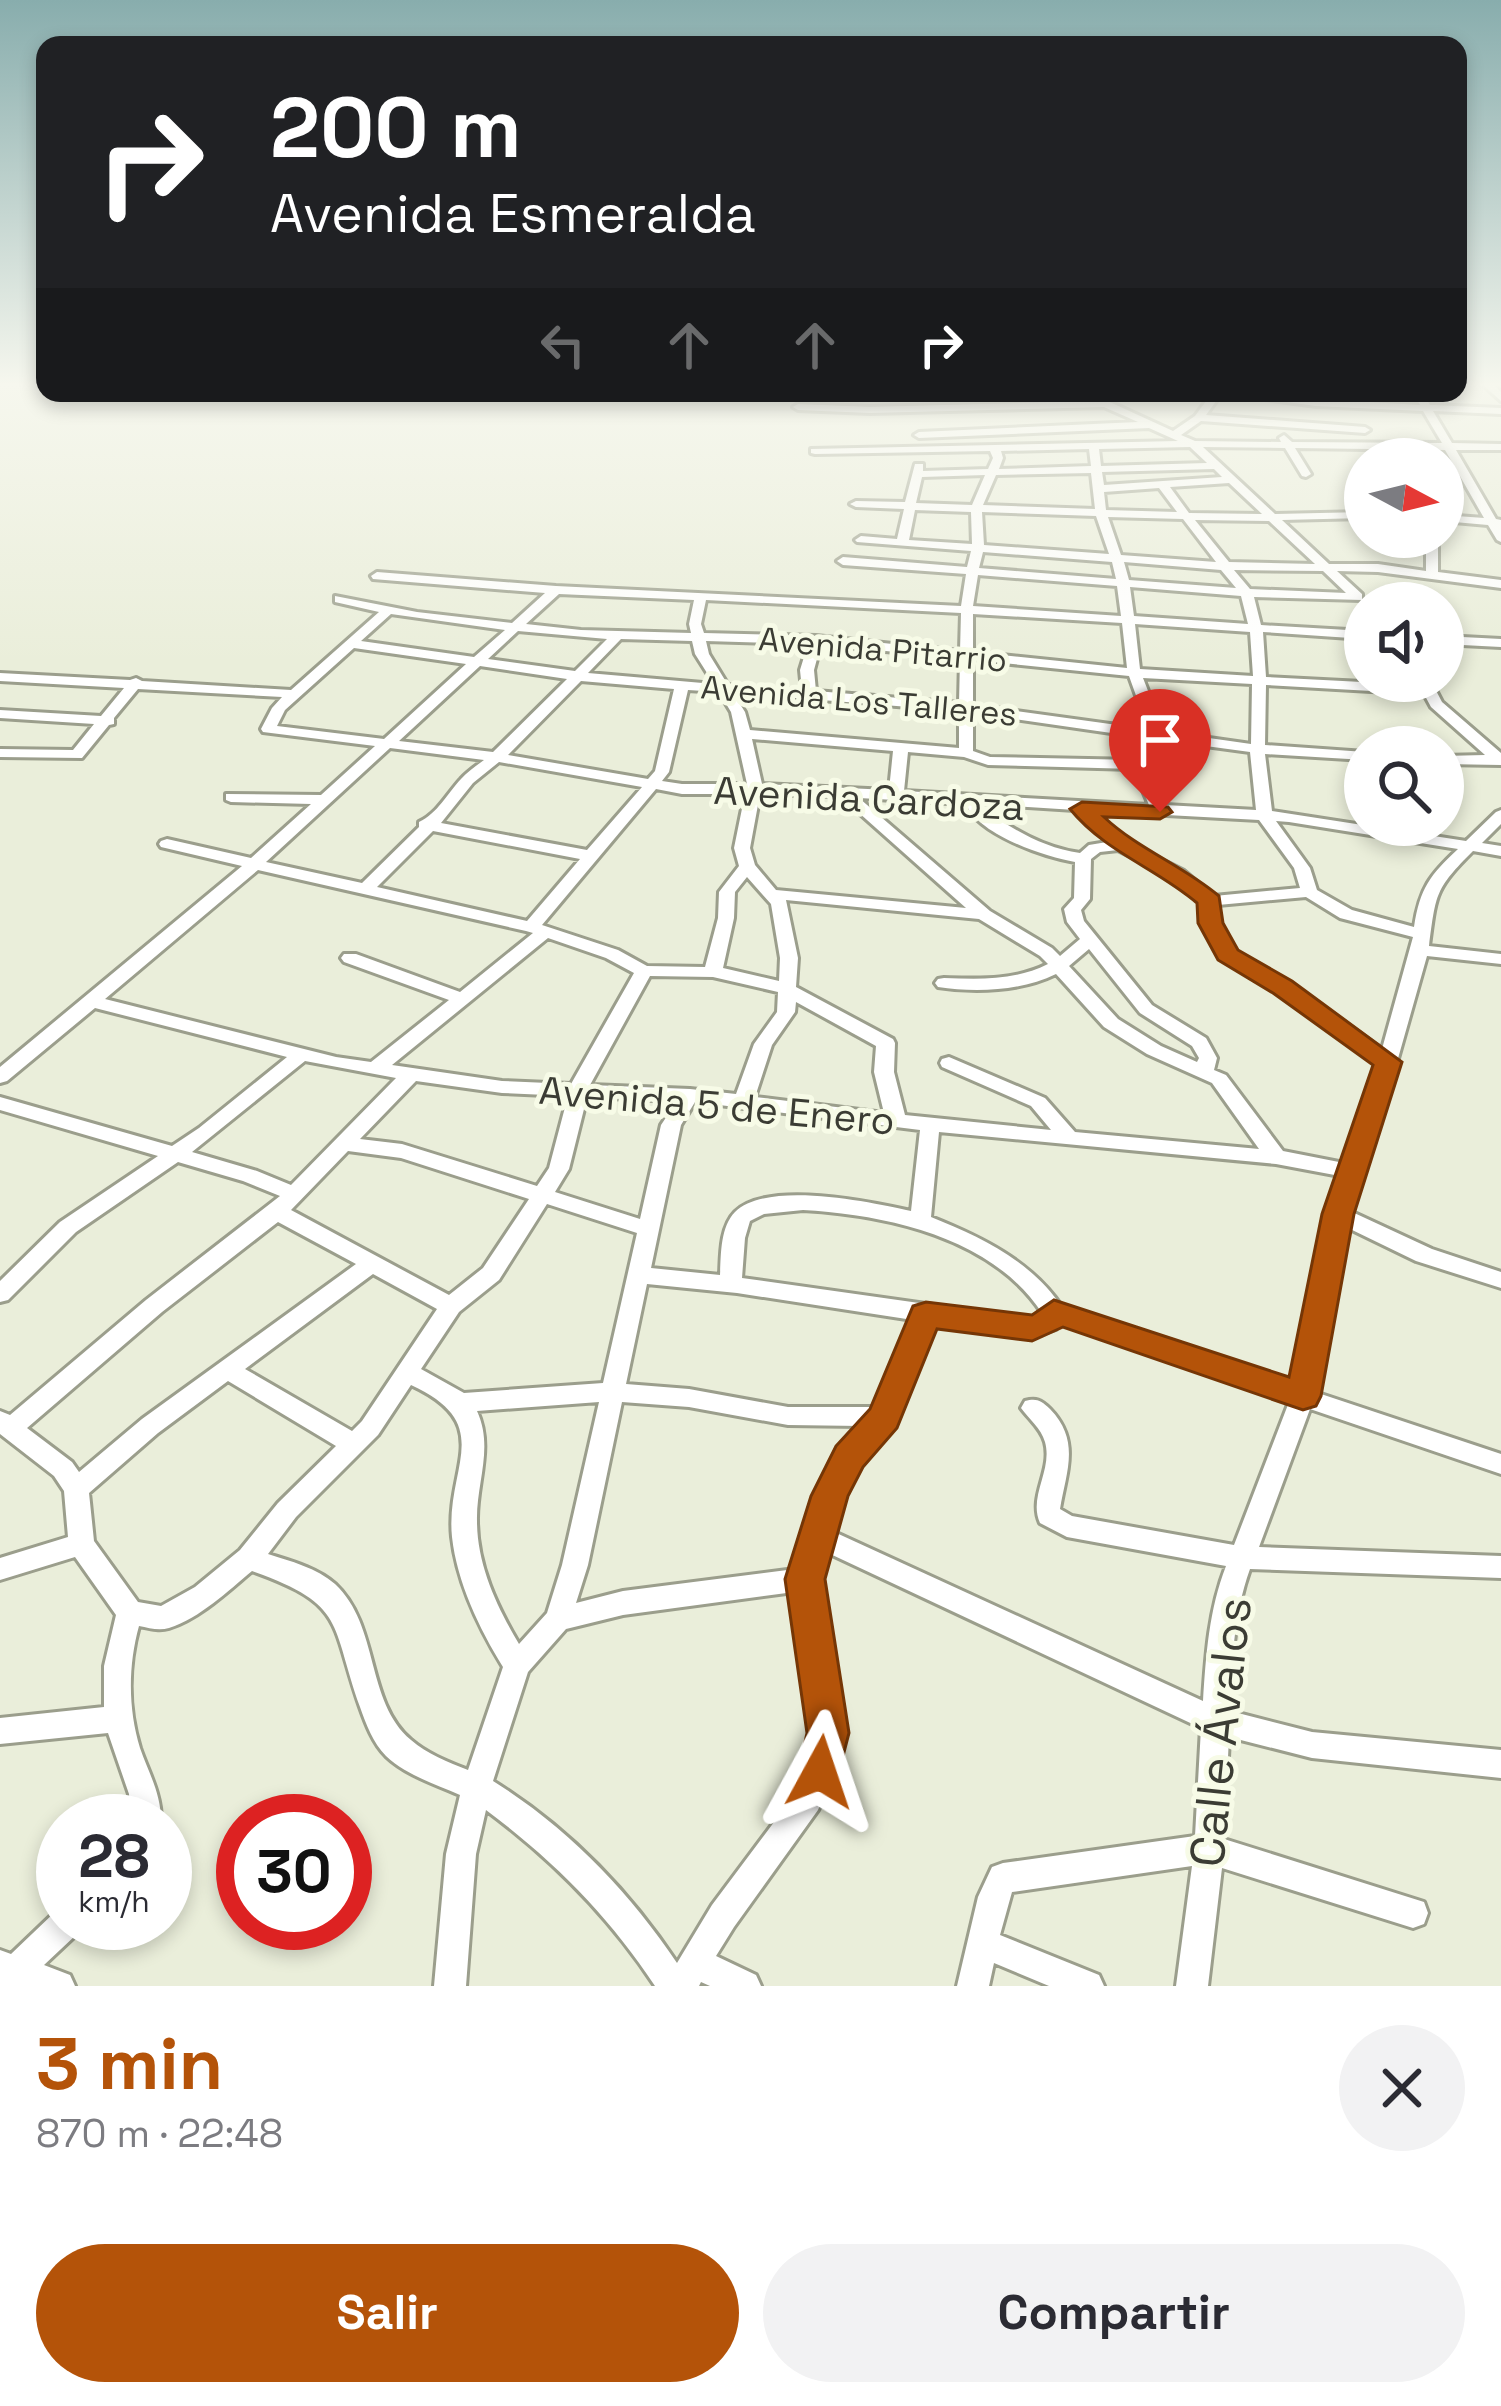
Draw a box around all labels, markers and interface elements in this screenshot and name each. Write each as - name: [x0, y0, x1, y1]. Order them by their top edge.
- text: 200 m: [270, 74, 522, 182]
- icon: right: [72, 84, 228, 240]
- text: Avenida Esmeralda: [270, 179, 756, 248]
- icon: left: [530, 312, 596, 378]
- icon: ahead: [656, 312, 722, 378]
- icon: ahead: [782, 312, 848, 378]
- icon: right: [908, 312, 974, 378]
- north arrow: [1344, 438, 1464, 558]
- map controls: [1344, 438, 1464, 846]
- button: sound: [1344, 582, 1464, 702]
- street label: Avenida Pitarrio: [757, 618, 1009, 682]
- street label: Avenida Los Talleres: [699, 666, 1019, 736]
- pin: [1109, 689, 1211, 812]
- icon: arrive: [1127, 707, 1193, 773]
- button: search: [1344, 726, 1464, 846]
- street label: Avenida Cardoza: [712, 766, 1025, 831]
- street label: Avenida 5 de Enero: [537, 1066, 897, 1145]
- street label: Calle Ávalos: [1176, 1594, 1265, 1870]
- position arrow: [757, 1709, 883, 1835]
- speed limit sign: 30: [216, 1794, 372, 1950]
- text: 28: [78, 1818, 150, 1895]
- text: km/h: [78, 1882, 150, 1921]
- text: 3 min: [36, 2018, 223, 2110]
- button: close: [1339, 2025, 1465, 2151]
- text: 870 m · 22:48: [36, 2109, 283, 2158]
- button: Salir: [36, 2244, 739, 2382]
- button: Compartir: [763, 2244, 1465, 2382]

